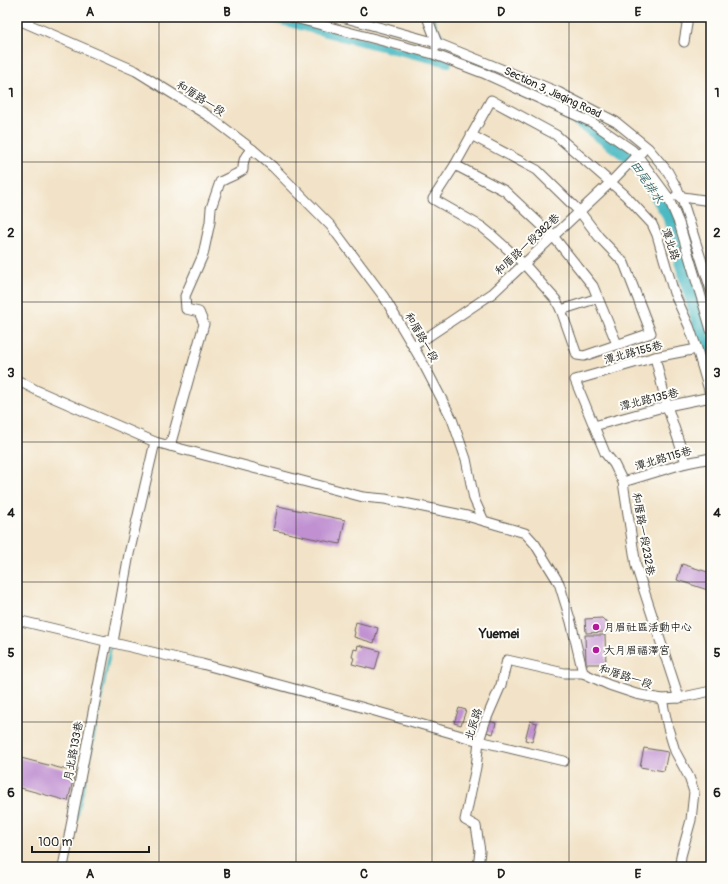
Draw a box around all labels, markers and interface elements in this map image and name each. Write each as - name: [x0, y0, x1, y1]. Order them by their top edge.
- text: A: [86, 4, 95, 20]
- text: B: [223, 4, 231, 20]
- text: C: [360, 4, 368, 20]
- text: D: [497, 4, 505, 20]
- text: E: [635, 4, 642, 20]
- street label: Section 3, Jiaqing Road: [502, 64, 603, 121]
- street label: 和厝路一段: [174, 78, 227, 119]
- text: 1: [8, 85, 14, 101]
- text: 1: [714, 85, 720, 101]
- water label: 田尾排水: [627, 158, 667, 207]
- street label: 和厝路一段382巷: [492, 211, 562, 278]
- text: 2: [7, 225, 15, 241]
- text: 2: [713, 225, 721, 241]
- street label: 潭北路: [659, 226, 682, 262]
- street label: 和厝路一段: [402, 310, 441, 364]
- street label: 潭北路155巷: [602, 338, 664, 367]
- text: 3: [7, 365, 15, 381]
- text: 3: [713, 365, 721, 381]
- street label: 潭北路135巷: [618, 386, 680, 413]
- street label: 潭北路115巷: [633, 444, 693, 473]
- street label: 和厝路一段232巷: [630, 492, 657, 577]
- text: 4: [7, 505, 15, 521]
- text: 4: [713, 505, 721, 521]
- place label: 月眉社區活動中心: [604, 621, 692, 634]
- marker: 月眉社區活動中心: [591, 622, 601, 632]
- district label: Yuemei: [478, 626, 520, 642]
- place label: 大月眉福澤宮: [604, 644, 670, 657]
- text: 5: [7, 645, 15, 661]
- marker: 大月眉福澤宮: [591, 645, 601, 655]
- text: 5: [713, 645, 721, 661]
- street label: 和厝路一段: [598, 662, 654, 691]
- street label: 北辰路: [462, 706, 485, 742]
- street label: 月北路133巷: [61, 720, 86, 782]
- text: 6: [7, 785, 15, 801]
- text: 6: [713, 785, 721, 801]
- scale bar: [32, 828, 149, 854]
- text: 100 m: [38, 835, 73, 850]
- text: A: [86, 866, 95, 882]
- text: B: [223, 866, 231, 882]
- text: C: [360, 866, 368, 882]
- text: D: [497, 866, 505, 882]
- text: E: [635, 866, 642, 882]

